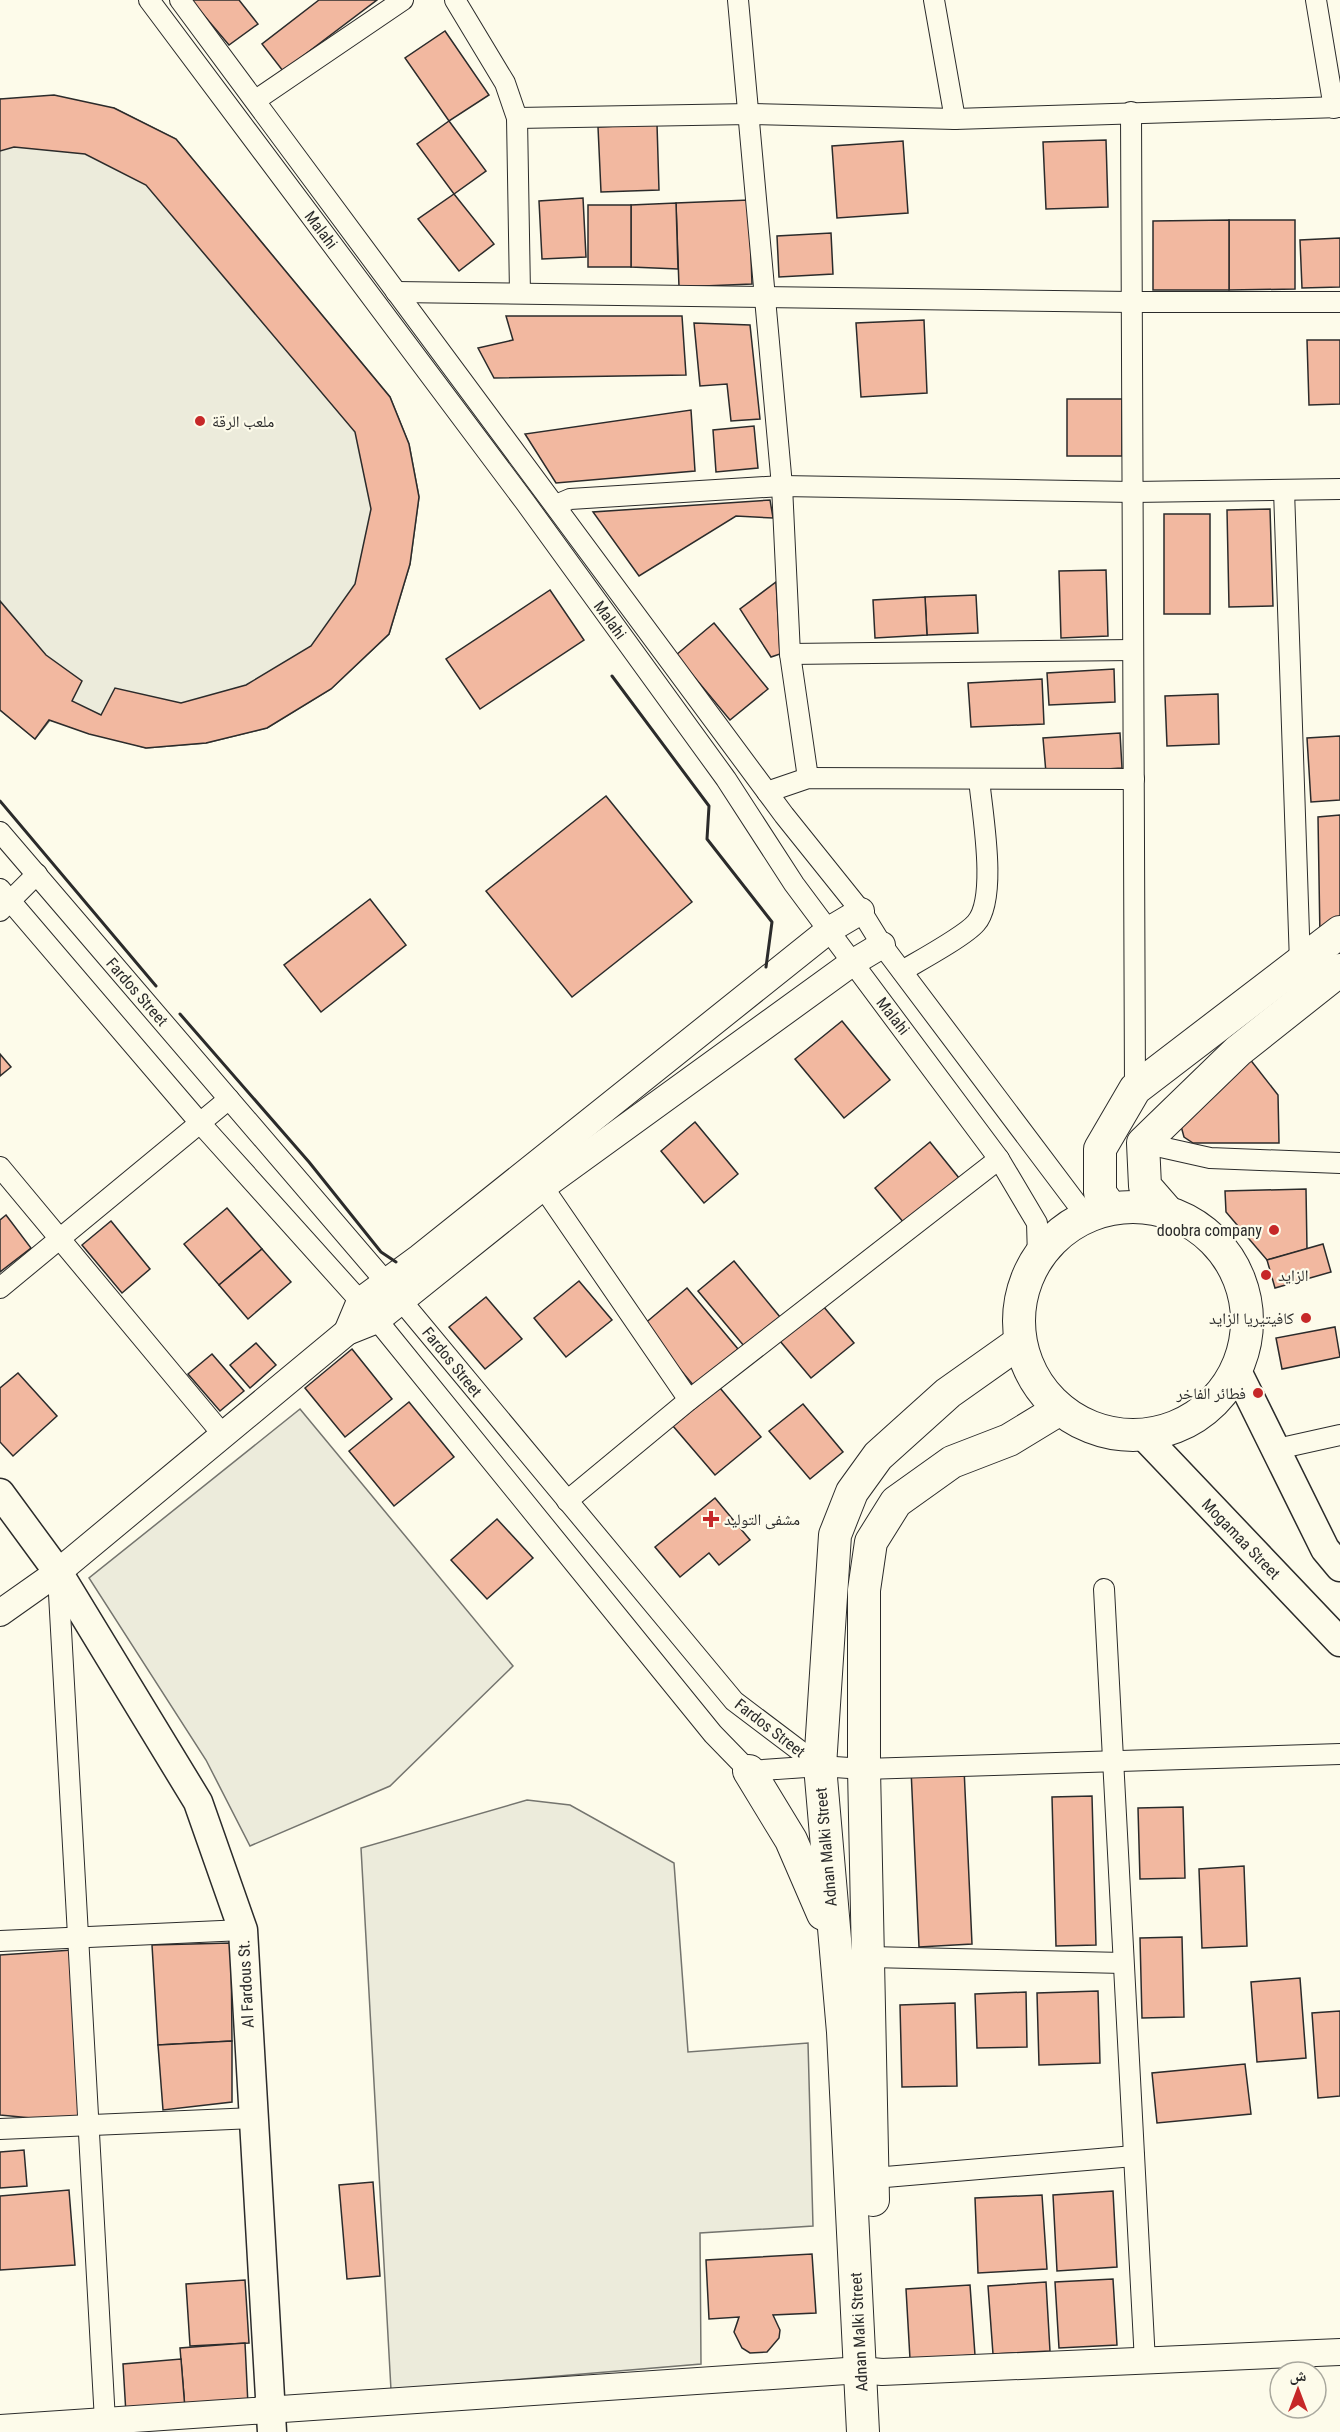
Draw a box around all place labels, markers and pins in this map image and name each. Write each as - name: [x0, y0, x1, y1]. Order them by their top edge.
- place label: ملعب الرقة: [212, 412, 274, 431]
- marker: ملعب الرقة: [193, 414, 207, 428]
- place label: doobra company: [1157, 1221, 1262, 1240]
- marker: doobra company: [1267, 1223, 1281, 1237]
- place label: الزايد: [1278, 1266, 1309, 1285]
- marker: الزايد: [1259, 1268, 1273, 1282]
- place label: كافيتيريا الزايد: [1209, 1309, 1294, 1328]
- marker: كافيتيريا الزايد: [1299, 1311, 1313, 1325]
- place label: فطائر الفاخر: [1176, 1384, 1246, 1403]
- marker: فطائر الفاخر: [1251, 1386, 1265, 1400]
- marker: مشفى التوليد: [702, 1510, 720, 1528]
- place label: مشفى التوليد: [724, 1510, 800, 1530]

